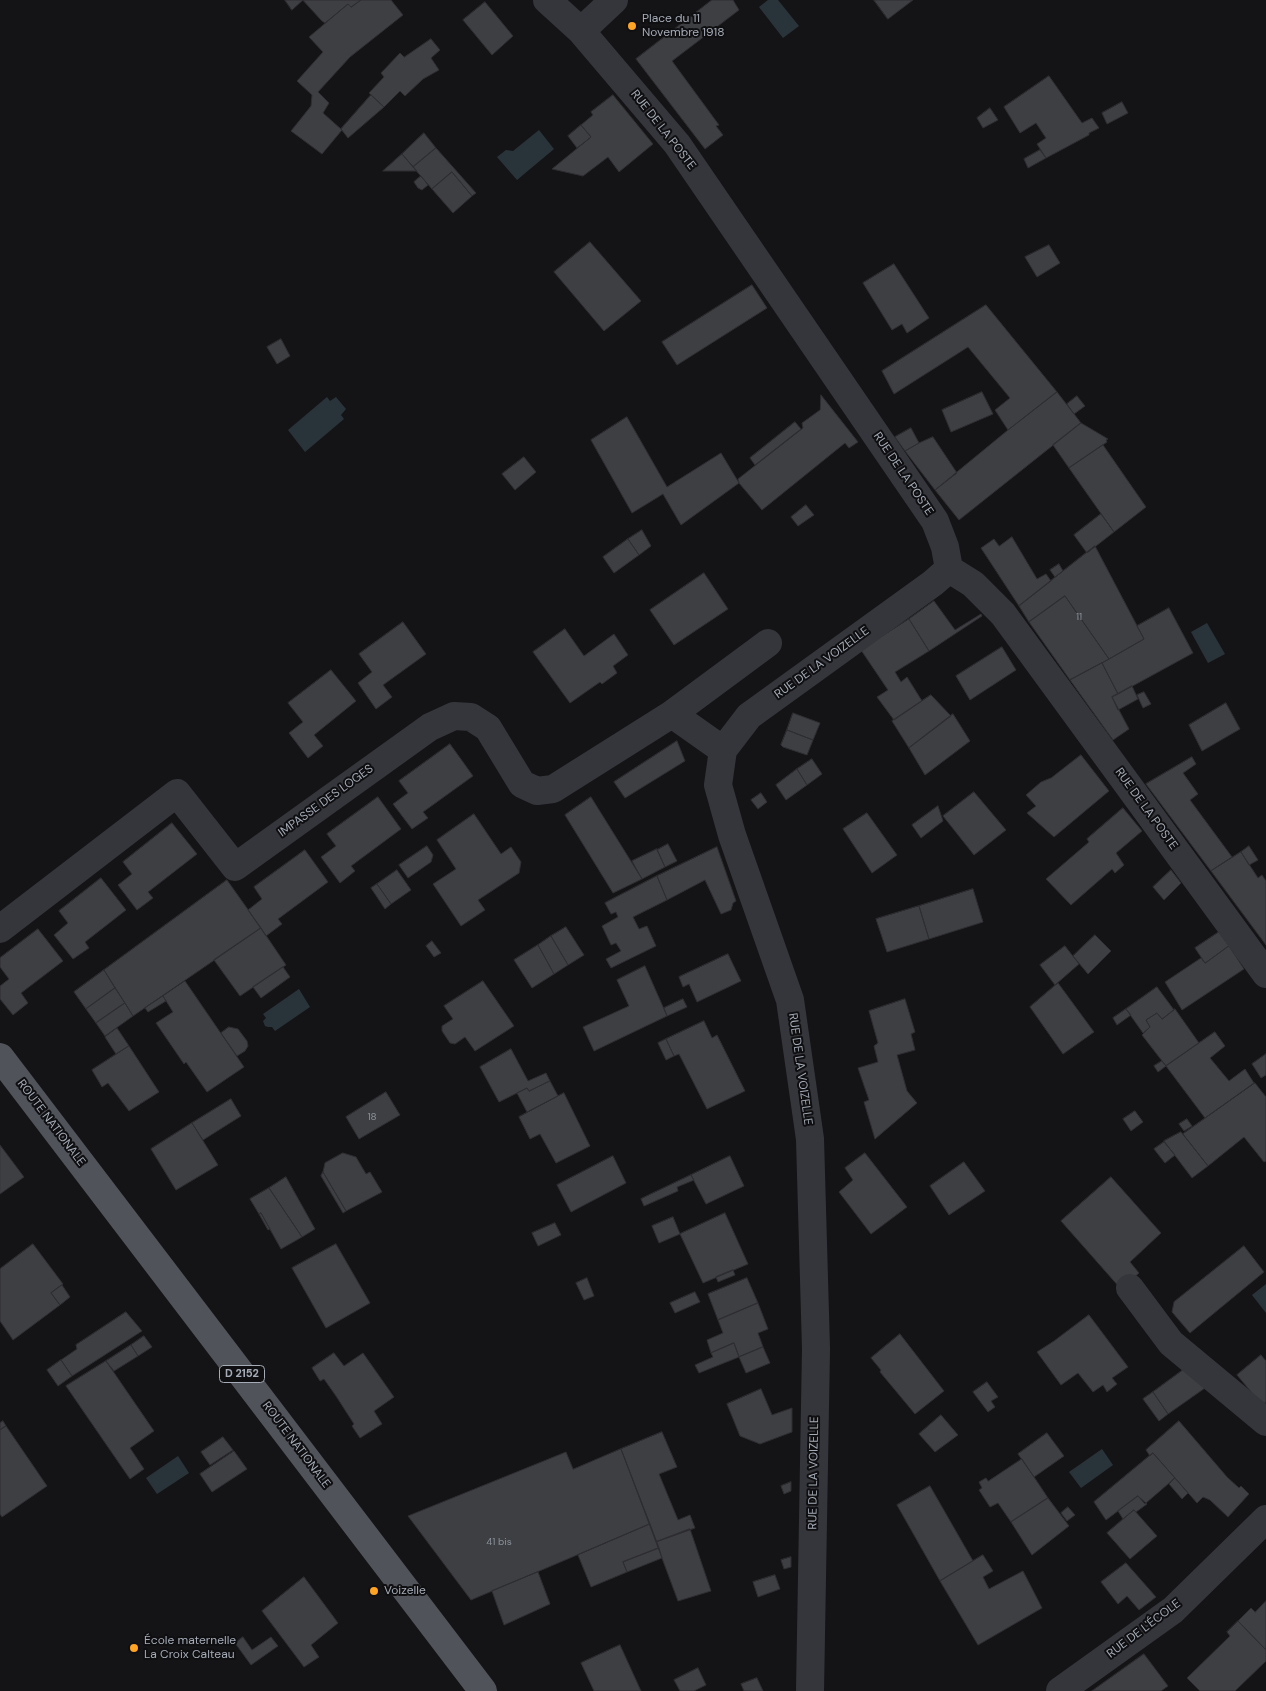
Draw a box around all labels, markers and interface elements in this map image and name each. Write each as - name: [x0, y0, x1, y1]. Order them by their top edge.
- place label: Place du 11 Novembre 1918: [642, 12, 724, 40]
- marker: Place du 11 Novembre 1918: [626, 20, 638, 32]
- street label: RUE DE LA POSTE: [627, 87, 699, 173]
- street label: RUE DE LA POSTE: [870, 430, 936, 518]
- house number: 11: [1076, 611, 1082, 623]
- street label: RUE DE LA VOIZELLE: [772, 624, 872, 702]
- street label: IMPASSE DES LOGES: [276, 762, 376, 840]
- street label: RUE DE LA POSTE: [1112, 765, 1180, 853]
- street label: RUE DE LA VOIZELLE: [785, 1012, 815, 1126]
- street label: ROUTE NATIONALE: [14, 1077, 88, 1169]
- house number: 18: [367, 1111, 377, 1123]
- road number: D 2152: [220, 1366, 264, 1382]
- street label: ROUTE NATIONALE: [259, 1399, 333, 1491]
- street label: RUE DE LA VOIZELLE: [806, 1416, 822, 1530]
- house number: 41 bis: [486, 1536, 512, 1548]
- place label: Voizelle: [384, 1584, 426, 1598]
- marker: Voizelle: [368, 1585, 380, 1597]
- street label: RUE DE L'ÉCOLE: [1104, 1597, 1184, 1661]
- place label: École maternelle La Croix Calteau: [144, 1634, 236, 1662]
- marker: École maternelle La Croix Calteau: [128, 1642, 140, 1654]

